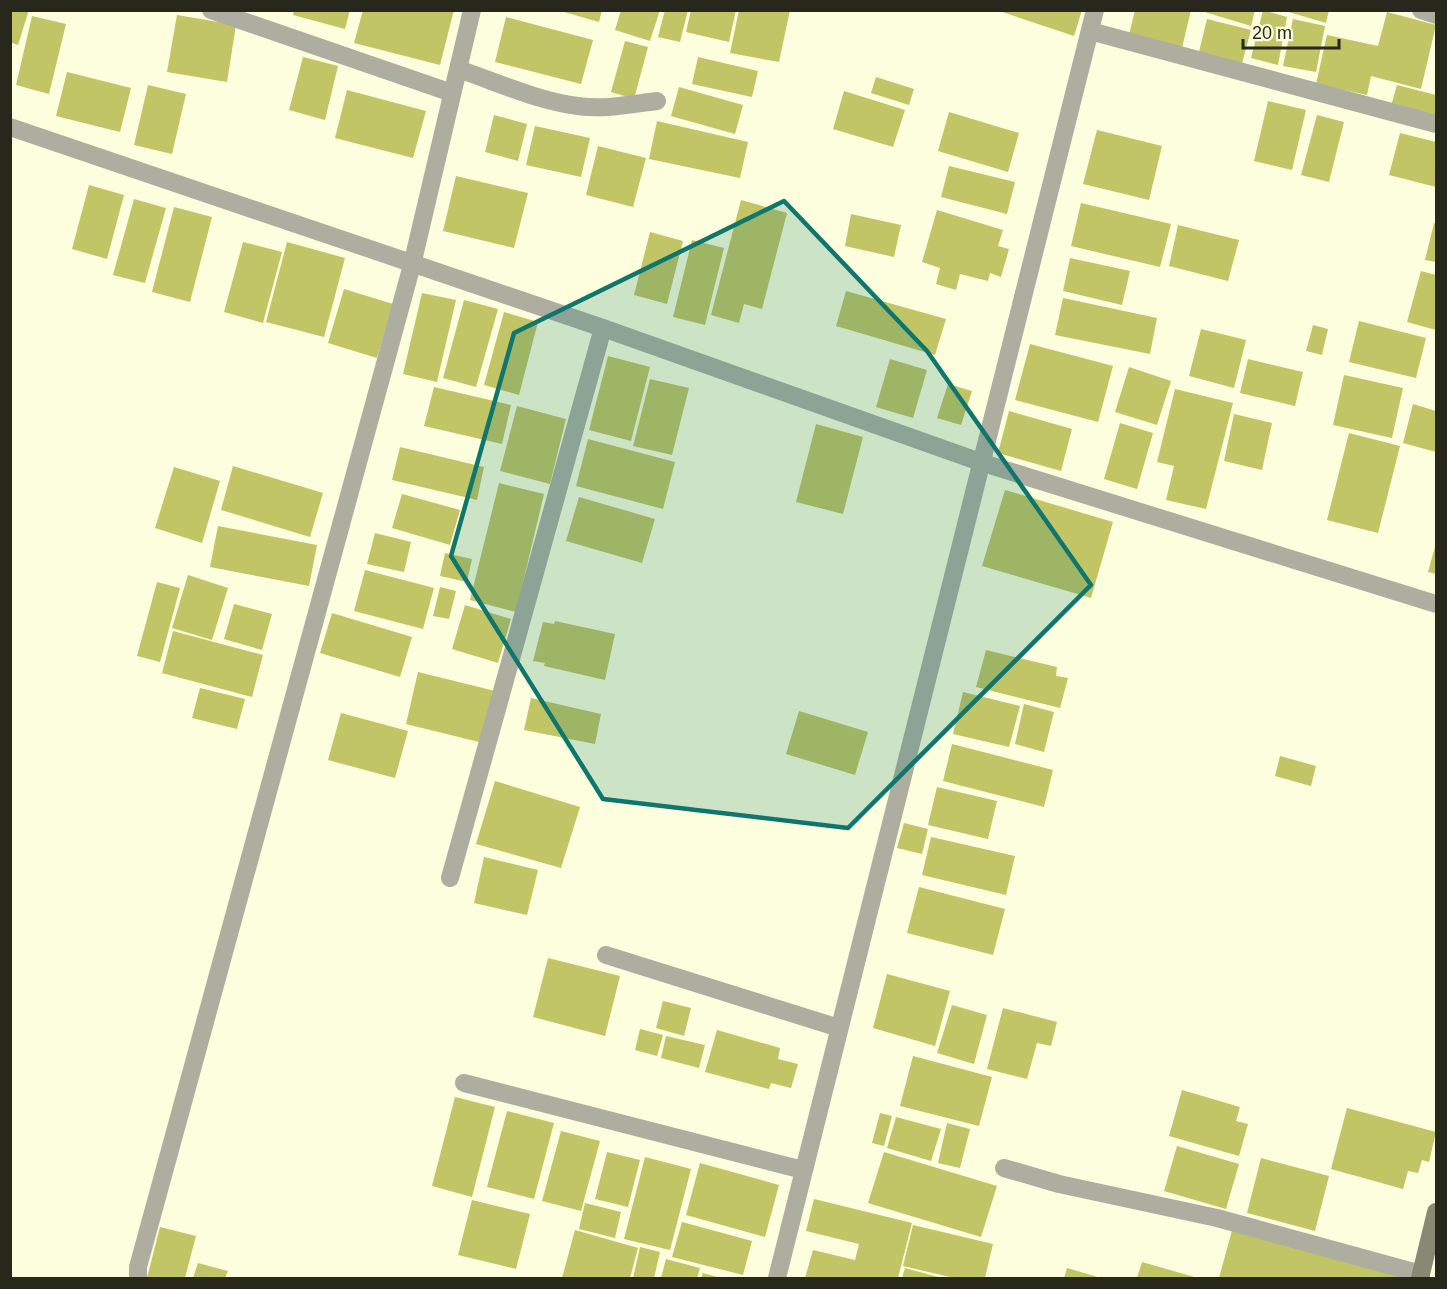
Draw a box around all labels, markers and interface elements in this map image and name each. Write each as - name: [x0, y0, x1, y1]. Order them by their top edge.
- scale bar: [1243, 12, 1339, 50]
- text: 20 m: [1252, 23, 1292, 43]

